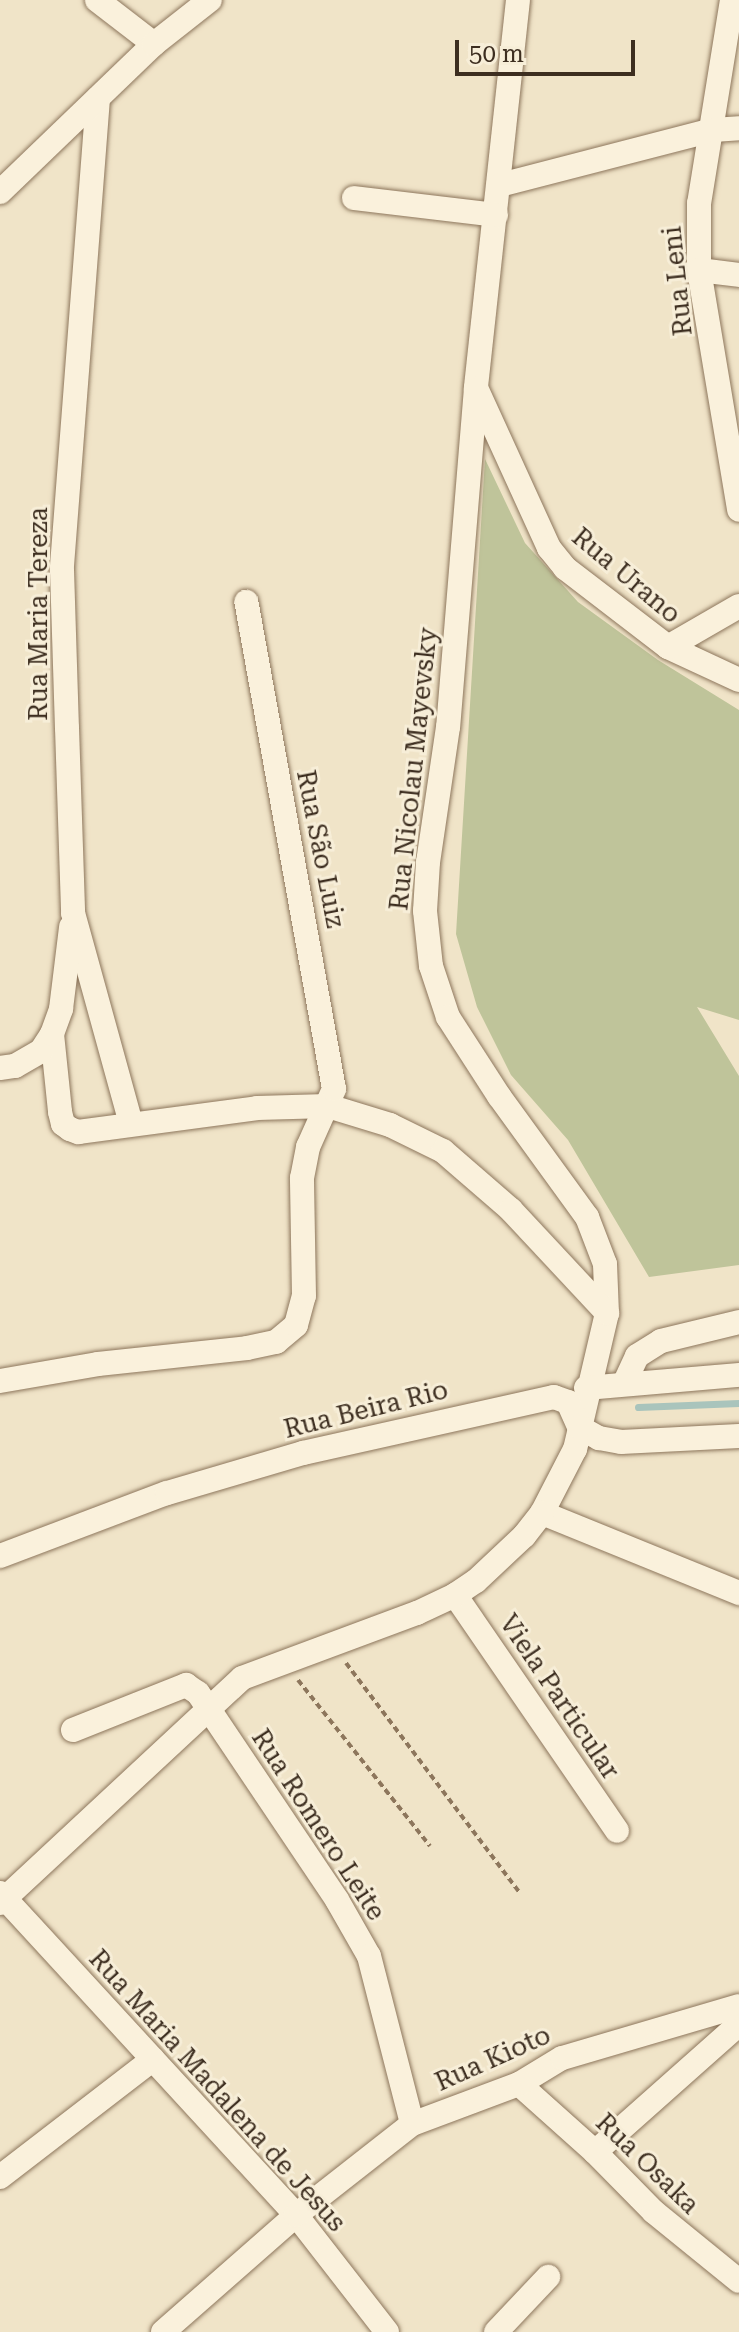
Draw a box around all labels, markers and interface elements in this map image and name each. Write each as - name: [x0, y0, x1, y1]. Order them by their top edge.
- scale bar: [459, 24, 639, 74]
- text: 50 m: [469, 40, 524, 68]
- street label: Rua Leni: [657, 225, 699, 337]
- street label: Rua Maria Tereza: [23, 507, 55, 721]
- street label: Rua Urano: [565, 522, 687, 630]
- street label: Rua Nicolau Mayevsky: [384, 626, 444, 912]
- street label: Rua São Luiz: [289, 768, 351, 930]
- street label: Rua Beira Rio: [281, 1375, 451, 1445]
- street label: Viela Particular: [492, 1609, 626, 1785]
- street label: Rua Romero Leite: [245, 1724, 391, 1926]
- street label: Rua Maria Madalena de Jesus: [82, 1944, 352, 2238]
- street label: Rua Kioto: [430, 2020, 556, 2098]
- street label: Rua Osaka: [589, 2107, 705, 2221]

